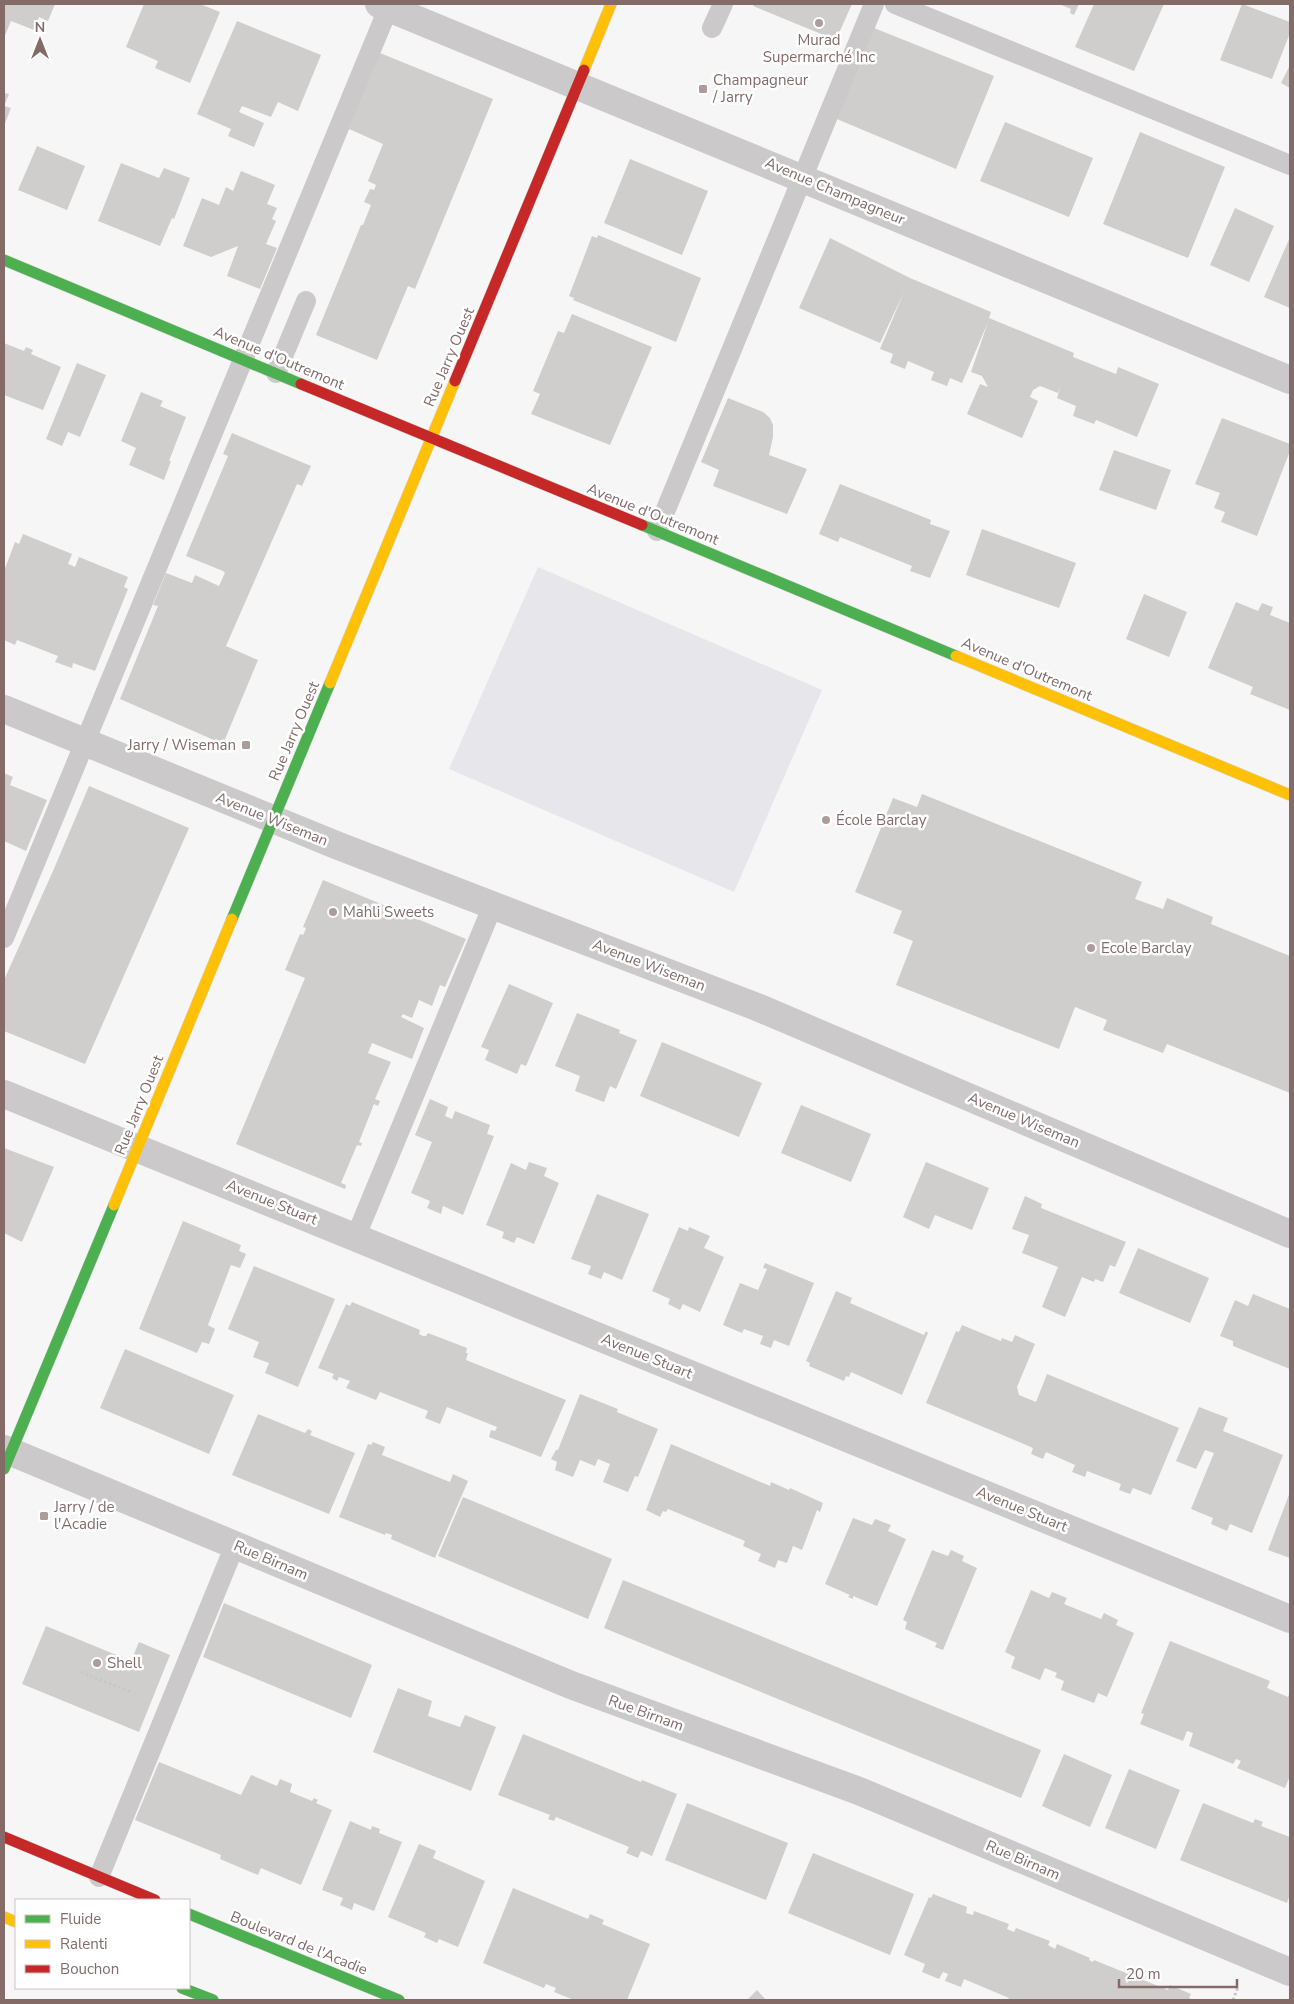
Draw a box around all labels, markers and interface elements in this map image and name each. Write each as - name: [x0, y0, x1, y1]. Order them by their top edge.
- north arrow: [15, 15, 65, 65]
- marker: Murad Supermarché Inc: [813, 17, 825, 29]
- text: N: [35, 18, 45, 37]
- place label: Murad Supermarché Inc: [763, 30, 875, 67]
- place label: Champagneur / Jarry: [712, 70, 809, 107]
- marker: Champagneur / Jarry: [697, 83, 709, 95]
- street label: Avenue Champagneur: [762, 152, 909, 230]
- street label: Rue Jarry Ouest: [419, 304, 479, 410]
- street label: Avenue d'Outremont: [210, 321, 348, 395]
- street label: Avenue d'Outremont: [584, 478, 722, 550]
- street label: Avenue d'Outremont: [958, 632, 1096, 706]
- street label: Rue Jarry Ouest: [264, 678, 324, 784]
- place label: Jarry / Wiseman: [127, 735, 236, 755]
- marker: Jarry / Wiseman: [240, 739, 252, 751]
- street label: Avenue Wiseman: [213, 787, 331, 851]
- place label: École Barclay: [836, 810, 927, 830]
- marker: École Barclay: [820, 814, 832, 826]
- place label: Mahli Sweets: [343, 902, 434, 922]
- marker: Mahli Sweets: [327, 906, 339, 918]
- street label: Avenue Wiseman: [590, 934, 708, 996]
- place label: Ecole Barclay: [1101, 938, 1192, 958]
- marker: Ecole Barclay: [1085, 942, 1097, 954]
- street label: Rue Jarry Ouest: [110, 1051, 168, 1158]
- street label: Avenue Wiseman: [965, 1087, 1083, 1153]
- street label: Avenue Stuart: [223, 1175, 321, 1230]
- street label: Avenue Stuart: [598, 1329, 696, 1384]
- street label: Avenue Stuart: [973, 1482, 1071, 1537]
- place label: Jarry / de l'Acadie: [53, 1497, 114, 1534]
- marker: Jarry / de l'Acadie: [38, 1510, 50, 1522]
- street label: Rue Birnam: [231, 1535, 311, 1585]
- place label: Shell: [107, 1653, 142, 1673]
- marker: Shell: [91, 1657, 103, 1669]
- street label: Rue Birnam: [606, 1690, 686, 1736]
- street label: Rue Birnam: [983, 1835, 1063, 1885]
- legend: [15, 1899, 190, 1989]
- street label: Boulevard de l'Acadie: [227, 1906, 371, 1980]
- text: Fluide: [60, 1909, 101, 1929]
- text: Ralenti: [60, 1934, 108, 1954]
- scale bar: [1119, 1956, 1236, 1988]
- text: Bouchon: [60, 1959, 119, 1979]
- text: 20 m: [1126, 1964, 1161, 1984]

